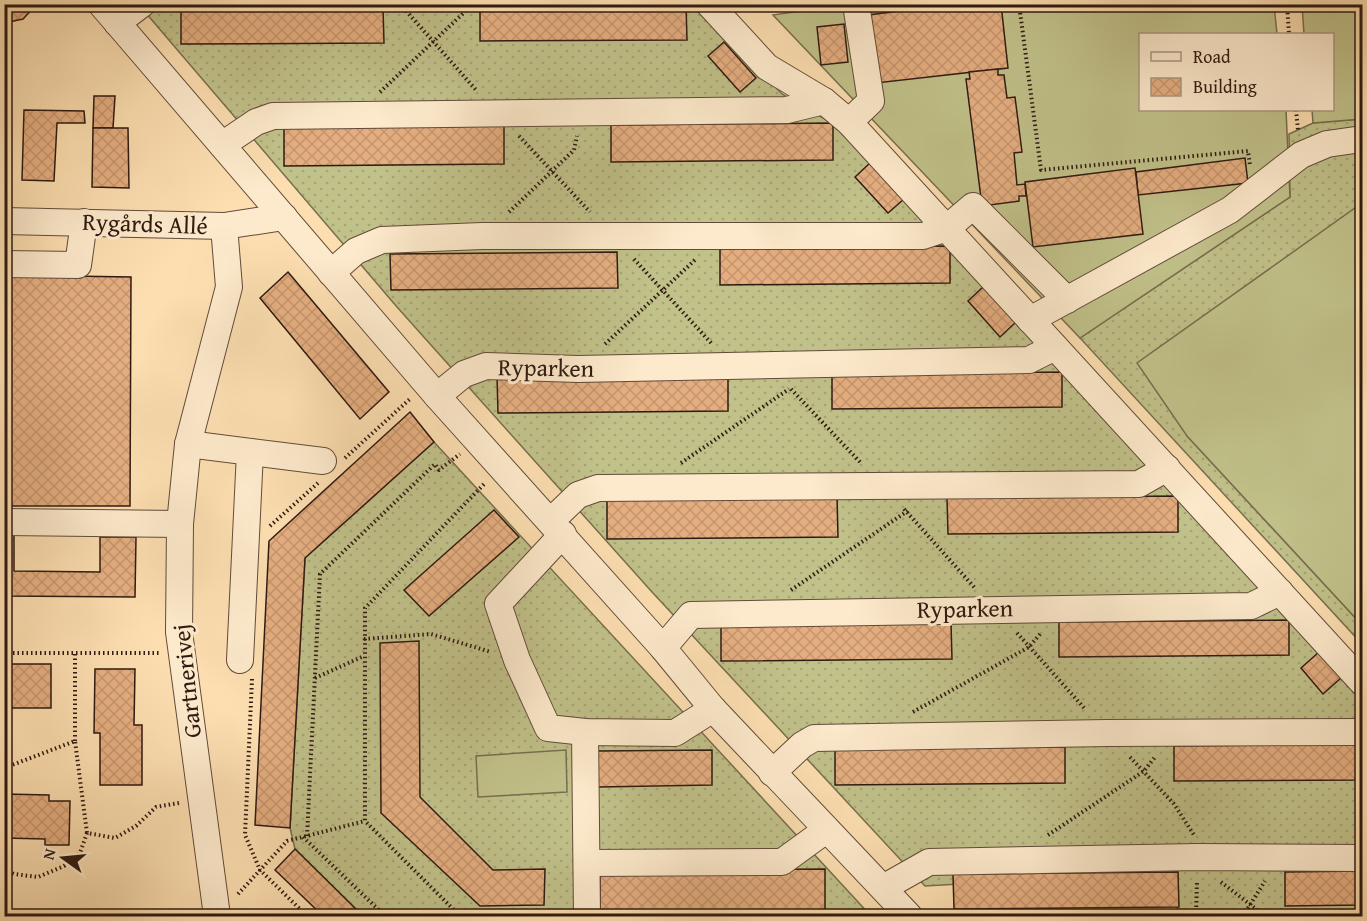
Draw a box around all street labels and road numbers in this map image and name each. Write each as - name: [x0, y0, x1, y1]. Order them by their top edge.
- street label: Rygårds Allé: [82, 204, 208, 243]
- street label: Ryparken: [498, 349, 595, 386]
- street label: Ryparken: [916, 590, 1014, 627]
- street label: Gartnerivej: [163, 622, 210, 740]

